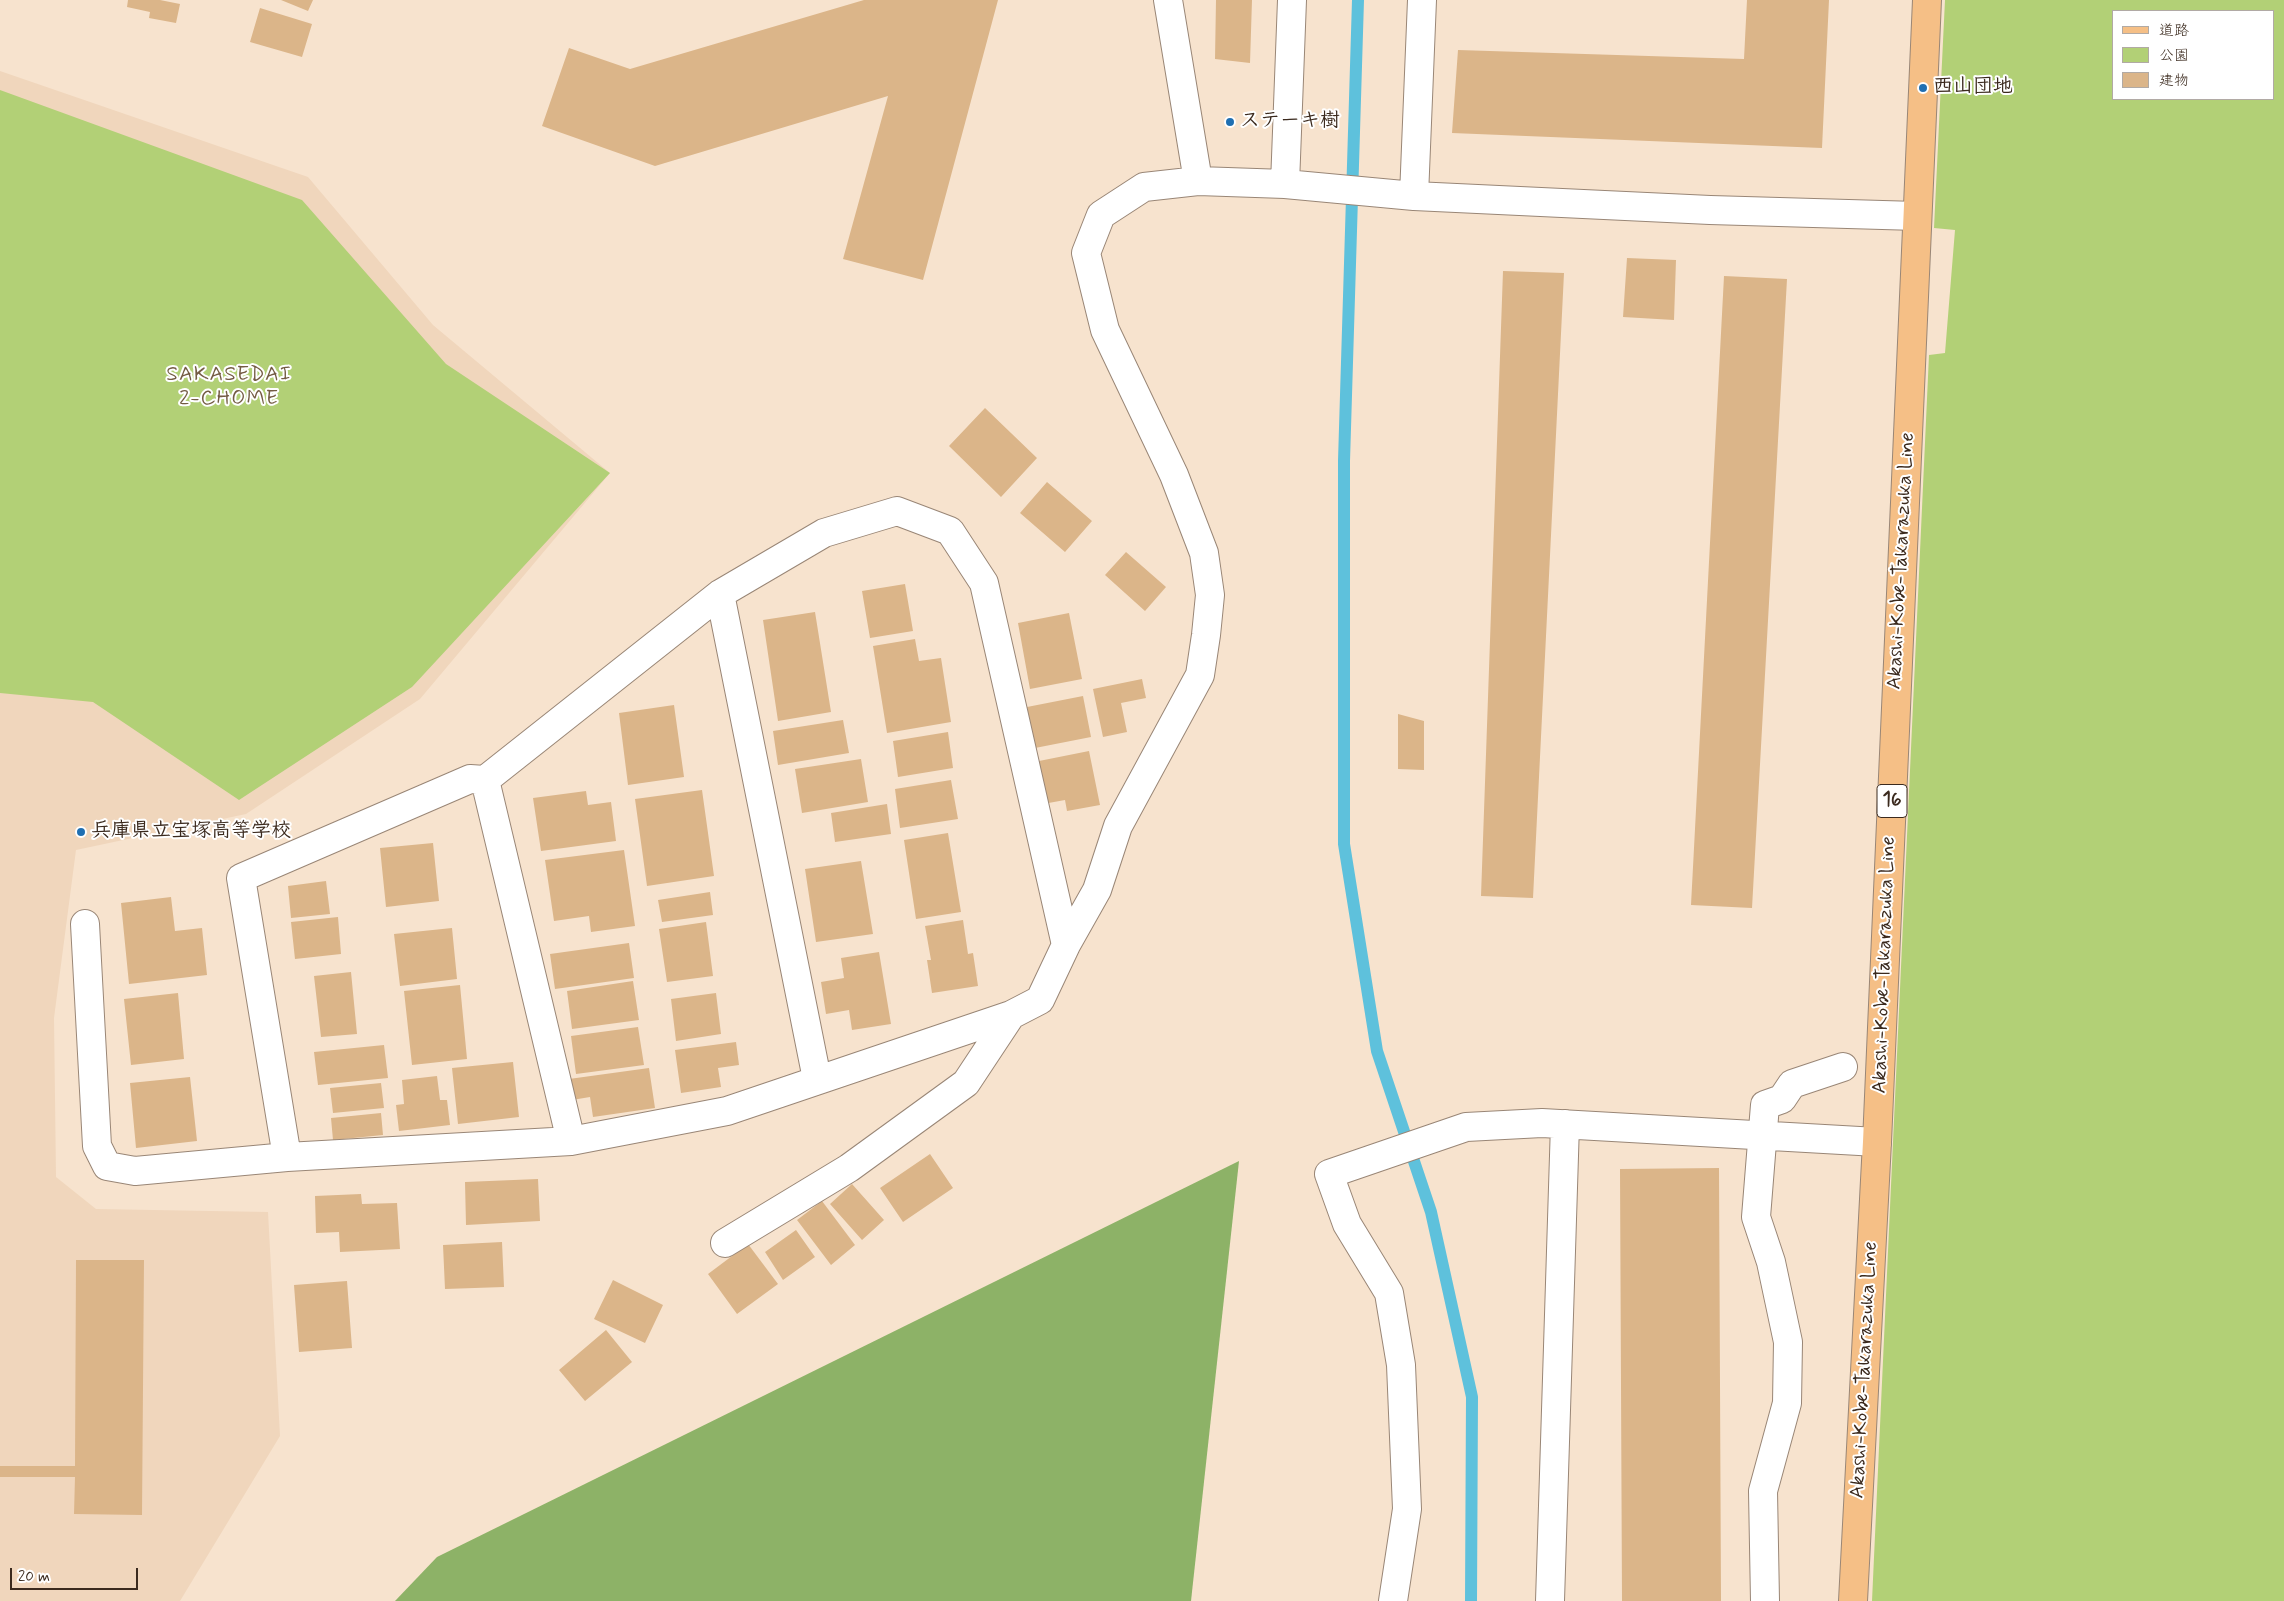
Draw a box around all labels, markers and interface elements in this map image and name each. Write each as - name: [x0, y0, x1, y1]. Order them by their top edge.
- legend: [2112, 10, 2274, 100]
- text: 道路: [2159, 21, 2189, 41]
- text: 公園: [2159, 46, 2189, 66]
- text: 建物: [2159, 71, 2189, 91]
- place label: 西山団地: [1933, 76, 2013, 100]
- marker: 西山団地: [1917, 82, 1929, 94]
- place label: ステーキ樹: [1240, 110, 1340, 134]
- marker: ステーキ樹: [1224, 116, 1236, 128]
- district label: SAKASEDAI 2-CHOME: [165, 363, 293, 413]
- street label: Akashi-Kobe-Takarazuka Line: [1883, 432, 1921, 690]
- road number: 16: [1877, 784, 1907, 818]
- place label: 兵庫県立宝塚高等学校: [91, 820, 291, 844]
- marker: 兵庫県立宝塚高等学校: [75, 826, 87, 838]
- street label: Akashi-Kobe-Takarazuka Line: [1869, 836, 1901, 1094]
- street label: Akashi-Kobe-Takarazuka Line: [1846, 1241, 1884, 1499]
- scale bar: [12, 1558, 140, 1590]
- text: 20 m: [18, 1567, 50, 1587]

